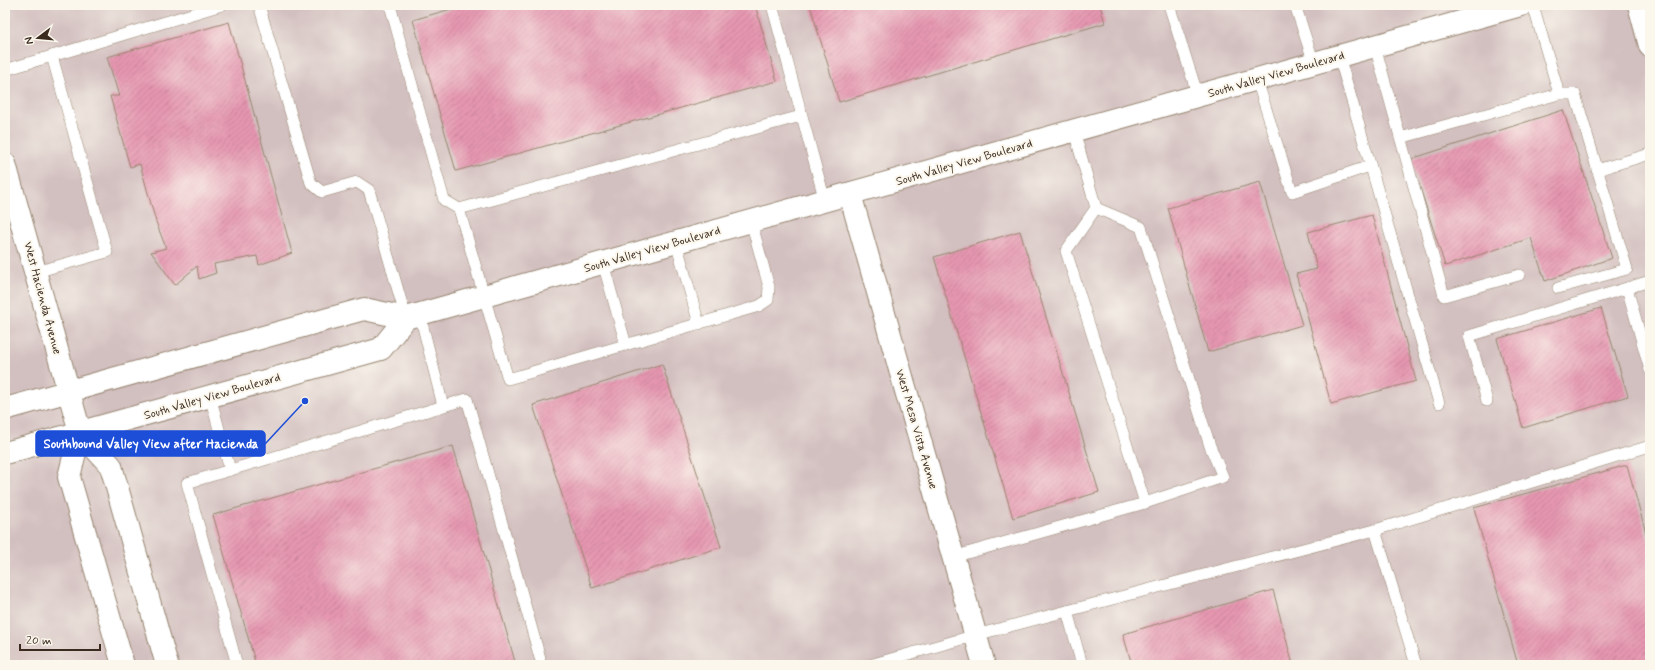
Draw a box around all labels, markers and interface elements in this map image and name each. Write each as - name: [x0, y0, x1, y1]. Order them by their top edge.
- north arrow: [18, 18, 58, 58]
- text: N: [22, 35, 37, 46]
- street label: South Valley View Boulevard: [1206, 48, 1346, 102]
- street label: South Valley View Boulevard: [894, 136, 1034, 190]
- street label: South Valley View Boulevard: [582, 223, 722, 277]
- street label: West Hacienda Avenue: [19, 240, 65, 356]
- street label: West Mesa Vista Avenue: [891, 367, 941, 491]
- street label: South Valley View Boulevard: [142, 370, 282, 424]
- callout: Southbound Valley View after Hacienda: [36, 431, 265, 456]
- text: Southbound Valley View after Hacienda: [43, 436, 259, 453]
- scale bar: [20, 626, 100, 652]
- text: 20 m: [26, 633, 52, 649]

